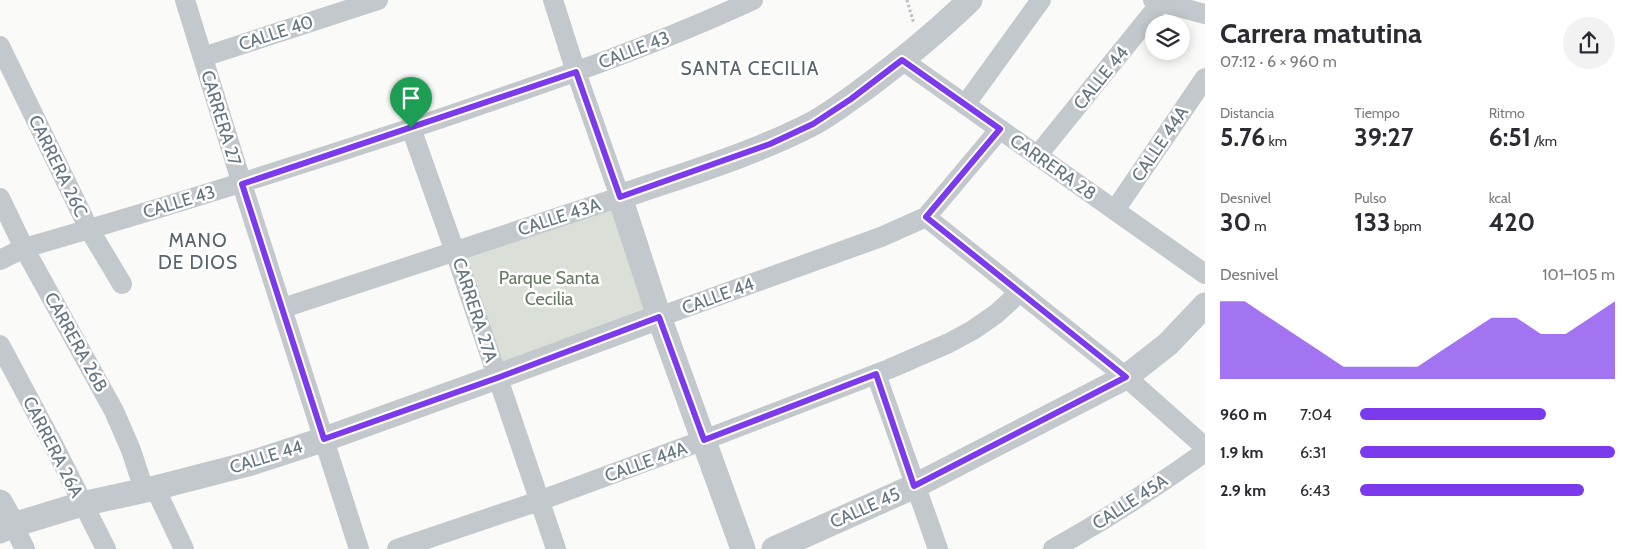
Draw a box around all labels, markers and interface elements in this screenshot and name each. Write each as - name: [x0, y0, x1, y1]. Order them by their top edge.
- street label: CALLE 40: [236, 11, 316, 55]
- map controls: [1145, 15, 1190, 60]
- button: layers: [1145, 15, 1190, 60]
- text: Carrera matutina: [1220, 16, 1422, 50]
- button: share: [1563, 17, 1615, 69]
- street label: CALLE 43: [595, 26, 673, 74]
- street label: CALLE 44: [1069, 42, 1133, 114]
- text: 07:12 · 6 × 960 m: [1220, 52, 1337, 71]
- district label: SANTA CECILIA: [681, 57, 819, 80]
- street label: CARRERA 27: [196, 68, 246, 168]
- pin: [390, 77, 432, 128]
- icon: arrive: [397, 84, 425, 112]
- street label: CALLE 44A: [1127, 102, 1193, 186]
- text: Distancia: [1220, 104, 1274, 122]
- text: Tiempo: [1354, 104, 1400, 122]
- text: Ritmo: [1489, 104, 1525, 122]
- street label: CARRERA 26C: [24, 111, 92, 221]
- text: 5.76: [1220, 122, 1265, 152]
- text: 39:27: [1354, 122, 1413, 152]
- text: 6:51: [1489, 122, 1531, 152]
- street label: CARRERA 28: [1006, 129, 1100, 205]
- text: km: [1265, 132, 1287, 150]
- text: /km: [1531, 132, 1557, 150]
- street label: CALLE 43: [140, 181, 218, 223]
- text: Desnivel: [1220, 189, 1271, 207]
- text: Pulso: [1354, 189, 1386, 207]
- text: kcal: [1489, 189, 1511, 207]
- street label: CALLE 43A: [515, 193, 603, 241]
- text: 30: [1220, 207, 1251, 237]
- text: 133: [1354, 207, 1391, 237]
- text: 420: [1489, 207, 1535, 237]
- text: m: [1251, 217, 1267, 235]
- text: bpm: [1391, 217, 1422, 235]
- district label: MANO DE DIOS: [158, 229, 238, 274]
- street label: CARRERA 27A: [448, 255, 502, 365]
- text: Desnivel: [1220, 265, 1278, 284]
- text: 101–105 m: [1542, 265, 1615, 284]
- park label: Parque Santa Cecilia: [499, 267, 600, 310]
- street label: CALLE 44: [679, 273, 757, 319]
- street label: CARRERA 26B: [40, 288, 112, 396]
- street label: CARRERA 26A: [18, 393, 88, 501]
- text: 960 m: [1220, 405, 1267, 424]
- text: 7:04: [1300, 405, 1332, 424]
- street label: CALLE 44: [227, 436, 305, 478]
- street label: CALLE 44A: [602, 437, 690, 487]
- text: 1.9 km: [1220, 443, 1263, 462]
- text: 6:31: [1300, 443, 1326, 462]
- street label: CALLE 45A: [1088, 469, 1172, 535]
- text: 2.9 km: [1220, 481, 1266, 500]
- text: 6:43: [1300, 481, 1330, 500]
- street label: CALLE 45: [827, 483, 903, 533]

